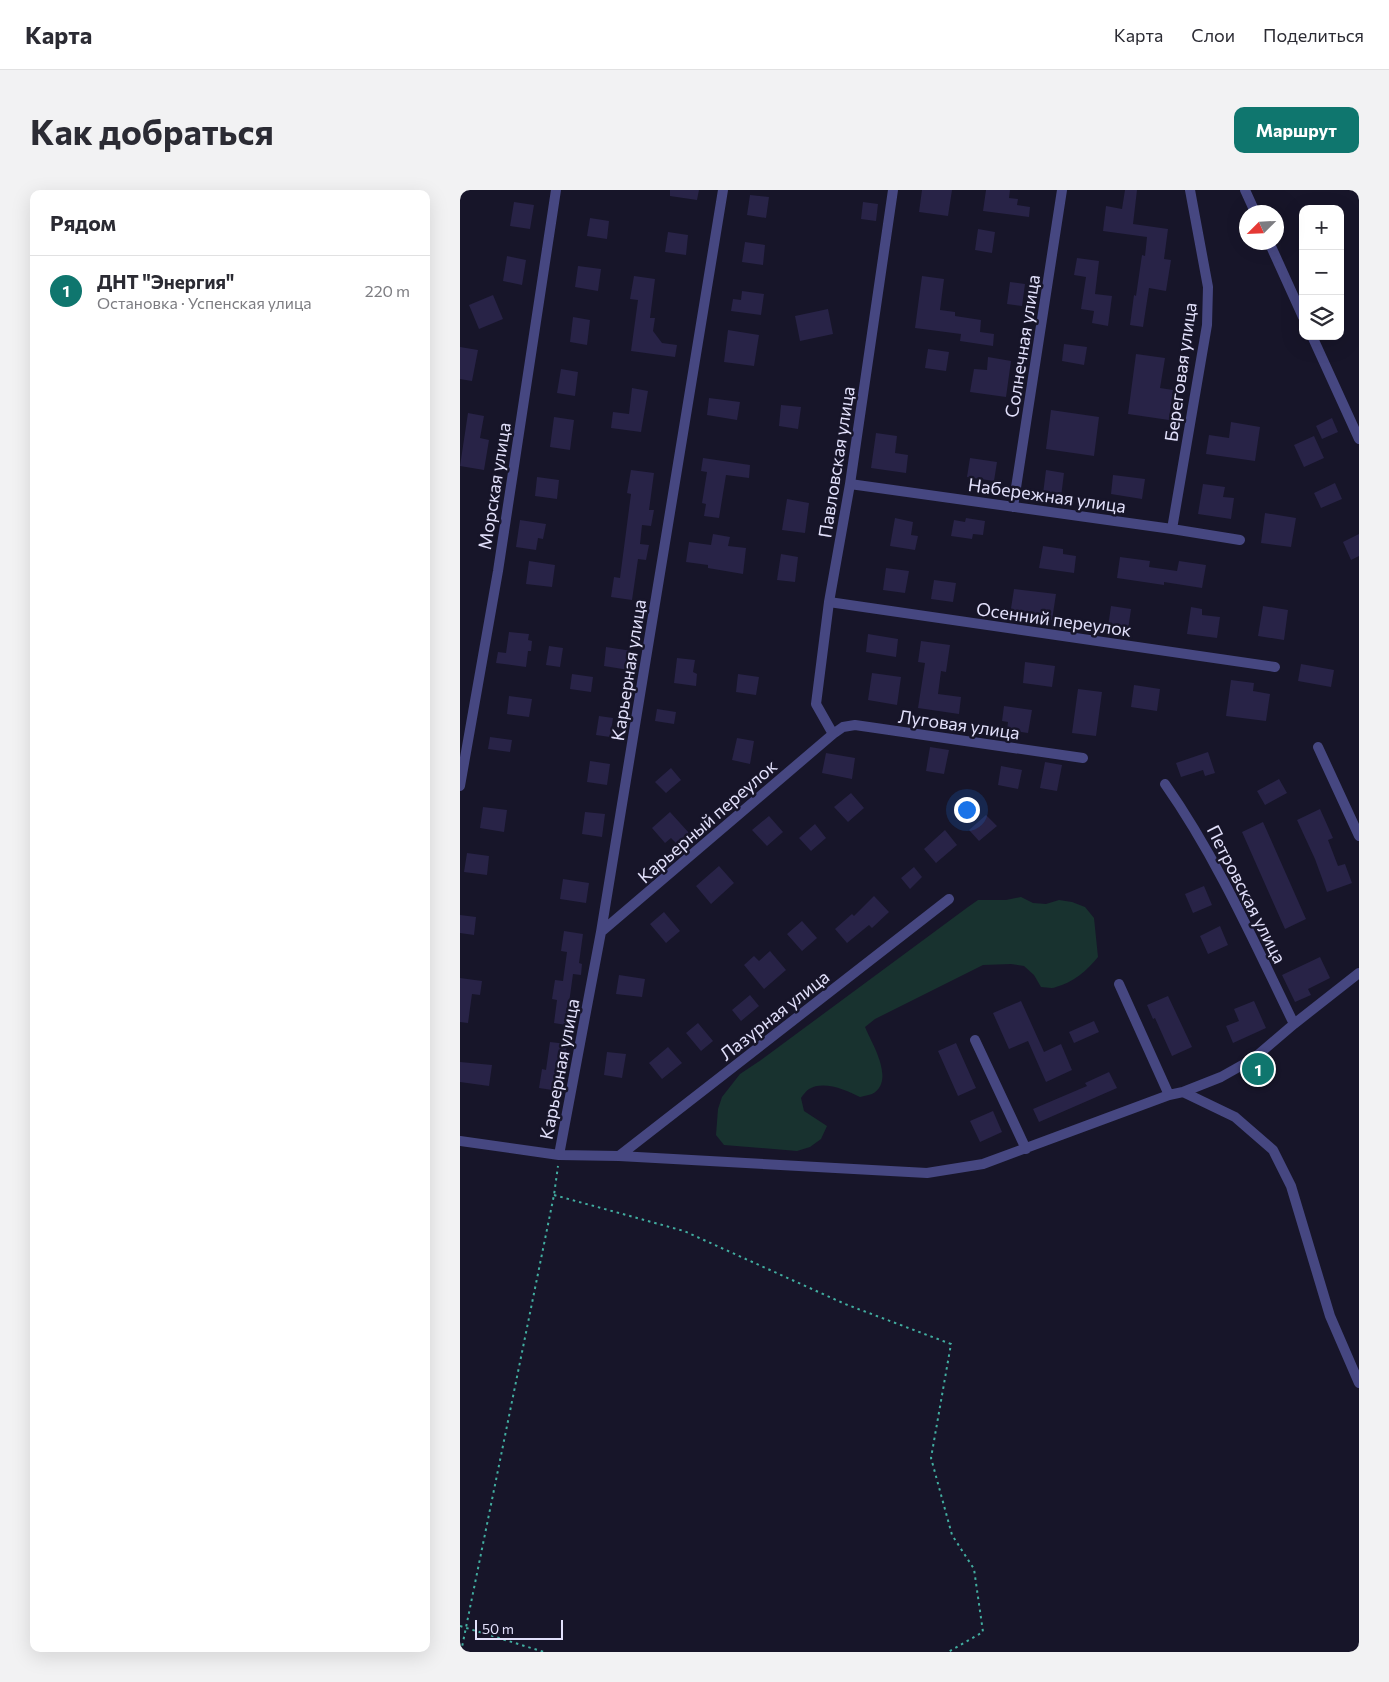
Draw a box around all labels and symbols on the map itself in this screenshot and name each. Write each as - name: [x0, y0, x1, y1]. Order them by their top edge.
- north arrow: [1239, 205, 1284, 250]
- street label: Солнечная улица: [1000, 273, 1044, 419]
- street label: Береговая улица: [1159, 301, 1201, 443]
- street label: Павловская улица: [813, 385, 859, 539]
- street label: Морская улица: [473, 421, 515, 551]
- street label: Набережная улица: [967, 473, 1127, 517]
- street label: Осенний переулок: [975, 597, 1133, 641]
- street label: Карьерная улица: [606, 598, 650, 742]
- street label: Луговая улица: [897, 705, 1021, 743]
- street label: Карьерный переулок: [633, 754, 781, 887]
- your location: [954, 797, 980, 823]
- street label: Петровская улица: [1203, 821, 1291, 967]
- street label: Лазурная улица: [715, 965, 833, 1065]
- street label: Карьерная улица: [535, 997, 583, 1141]
- pin: 1: [1242, 1050, 1274, 1088]
- scale bar: [475, 1617, 562, 1640]

